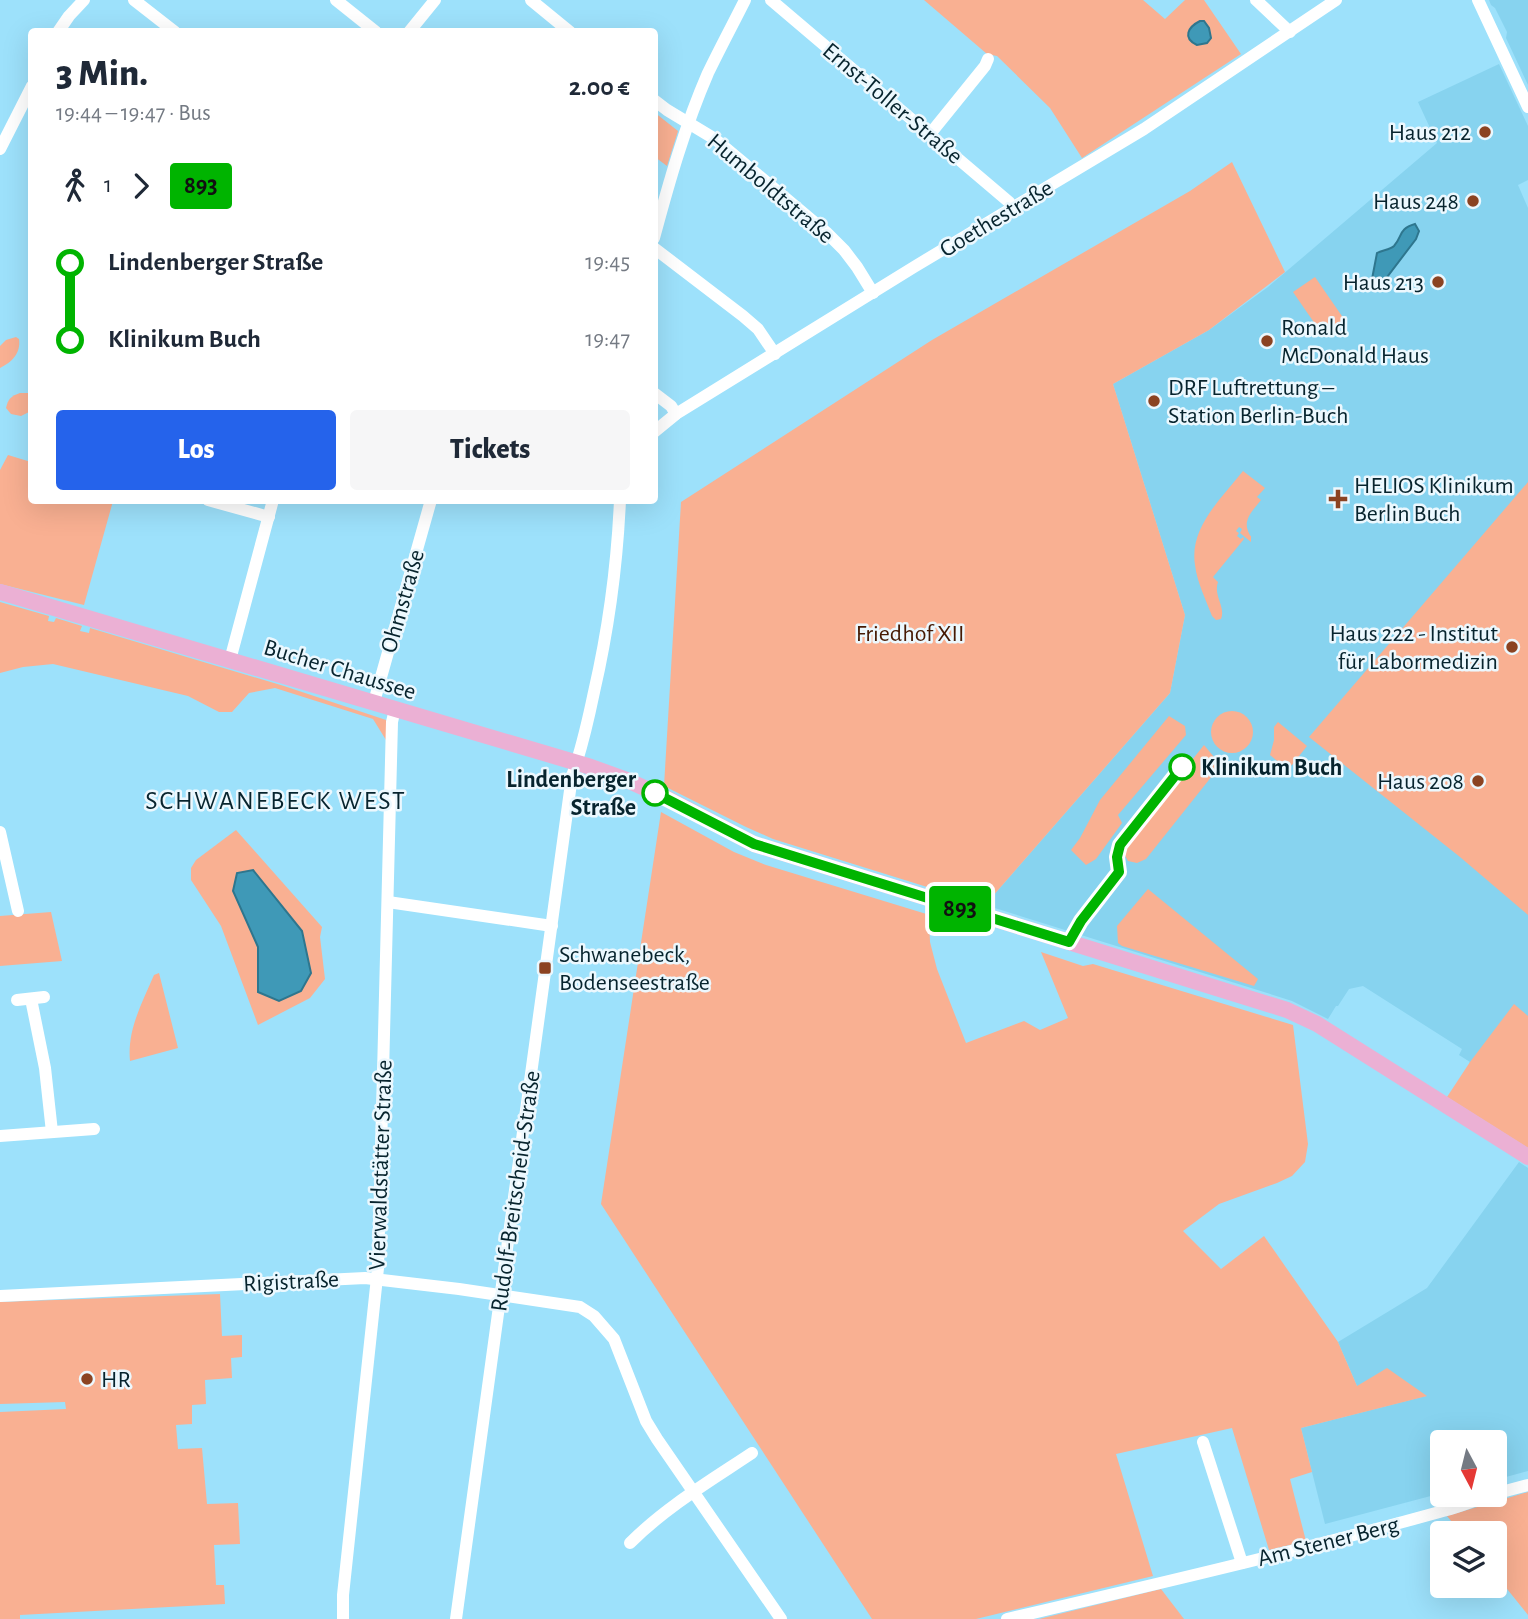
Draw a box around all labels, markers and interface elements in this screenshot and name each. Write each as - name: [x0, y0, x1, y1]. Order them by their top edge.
- street label: Ernst-Toller-Straße: [818, 38, 967, 169]
- text: 3 Min.: [56, 55, 148, 93]
- text: 2.00 €: [569, 74, 630, 100]
- text: 19:44 – 19:47 · Bus: [56, 102, 211, 125]
- place label: Haus 212: [1389, 121, 1471, 145]
- marker: Haus 212: [1477, 124, 1493, 140]
- street label: Humboldtstraße: [703, 129, 838, 248]
- icon: walk: [56, 167, 94, 205]
- icon: forward: [122, 167, 160, 205]
- text: 1: [104, 174, 112, 197]
- text: 893: [184, 174, 218, 198]
- street label: Goethestraße: [936, 176, 1057, 262]
- place label: Haus 248: [1373, 190, 1459, 214]
- marker: Haus 248: [1465, 193, 1481, 209]
- text: Lindenberger Straße: [108, 249, 323, 275]
- text: 19:45: [585, 251, 630, 274]
- place label: Haus 213: [1343, 271, 1424, 295]
- marker: Haus 213: [1430, 274, 1446, 290]
- place label: Ronald McDonald Haus: [1281, 316, 1429, 368]
- text: Klinikum Buch: [108, 326, 261, 352]
- text: 19:47: [585, 328, 630, 351]
- marker: Ronald McDonald Haus: [1259, 333, 1275, 349]
- place label: DRF Luftrettung – Station Berlin-Buch: [1168, 376, 1349, 428]
- marker: DRF Luftrettung – Station Berlin-Buch: [1146, 393, 1162, 409]
- button: Los: [56, 410, 336, 490]
- button: Tickets: [350, 410, 630, 490]
- place label: HELIOS Klinikum Berlin Buch: [1354, 474, 1514, 526]
- marker: HELIOS Klinikum Berlin Buch: [1328, 489, 1348, 509]
- street label: Ohmstraße: [377, 547, 429, 656]
- park label: Friedhof XII: [856, 622, 964, 646]
- place label: Haus 222 - Institut für Labormedizin: [1329, 622, 1498, 674]
- street label: Bucher Chaussee: [261, 635, 419, 704]
- marker: Haus 222 - Institut für Labormedizin: [1504, 639, 1520, 655]
- marker: Klinikum Buch: [1169, 754, 1195, 780]
- place label: Klinikum Buch: [1201, 756, 1342, 780]
- place label: Lindenberger Straße: [506, 768, 637, 820]
- place label: Haus 208: [1377, 770, 1464, 794]
- marker: Haus 208: [1470, 773, 1486, 789]
- marker: Lindenberger Straße: [642, 780, 668, 806]
- district label: SCHWANEBECK WEST: [145, 788, 407, 814]
- line badge: 893: [920, 886, 1000, 932]
- text: 893: [943, 897, 977, 921]
- place label: Schwanebeck, Bodenseestraße: [559, 943, 710, 995]
- marker: Schwanebeck, Bodenseestraße: [537, 960, 553, 976]
- street label: Vierwaldstätter Straße: [365, 1059, 397, 1271]
- street label: Rudolf-Breitscheid-Straße: [487, 1069, 545, 1313]
- street label: Rigistraße: [242, 1267, 340, 1296]
- place label: HR: [101, 1368, 131, 1392]
- marker: HR: [79, 1371, 95, 1387]
- north arrow: [1430, 1430, 1507, 1507]
- map controls: [1430, 1430, 1507, 1598]
- street label: Am Stener Berg: [1255, 1513, 1402, 1571]
- button: layers: [1430, 1521, 1507, 1598]

